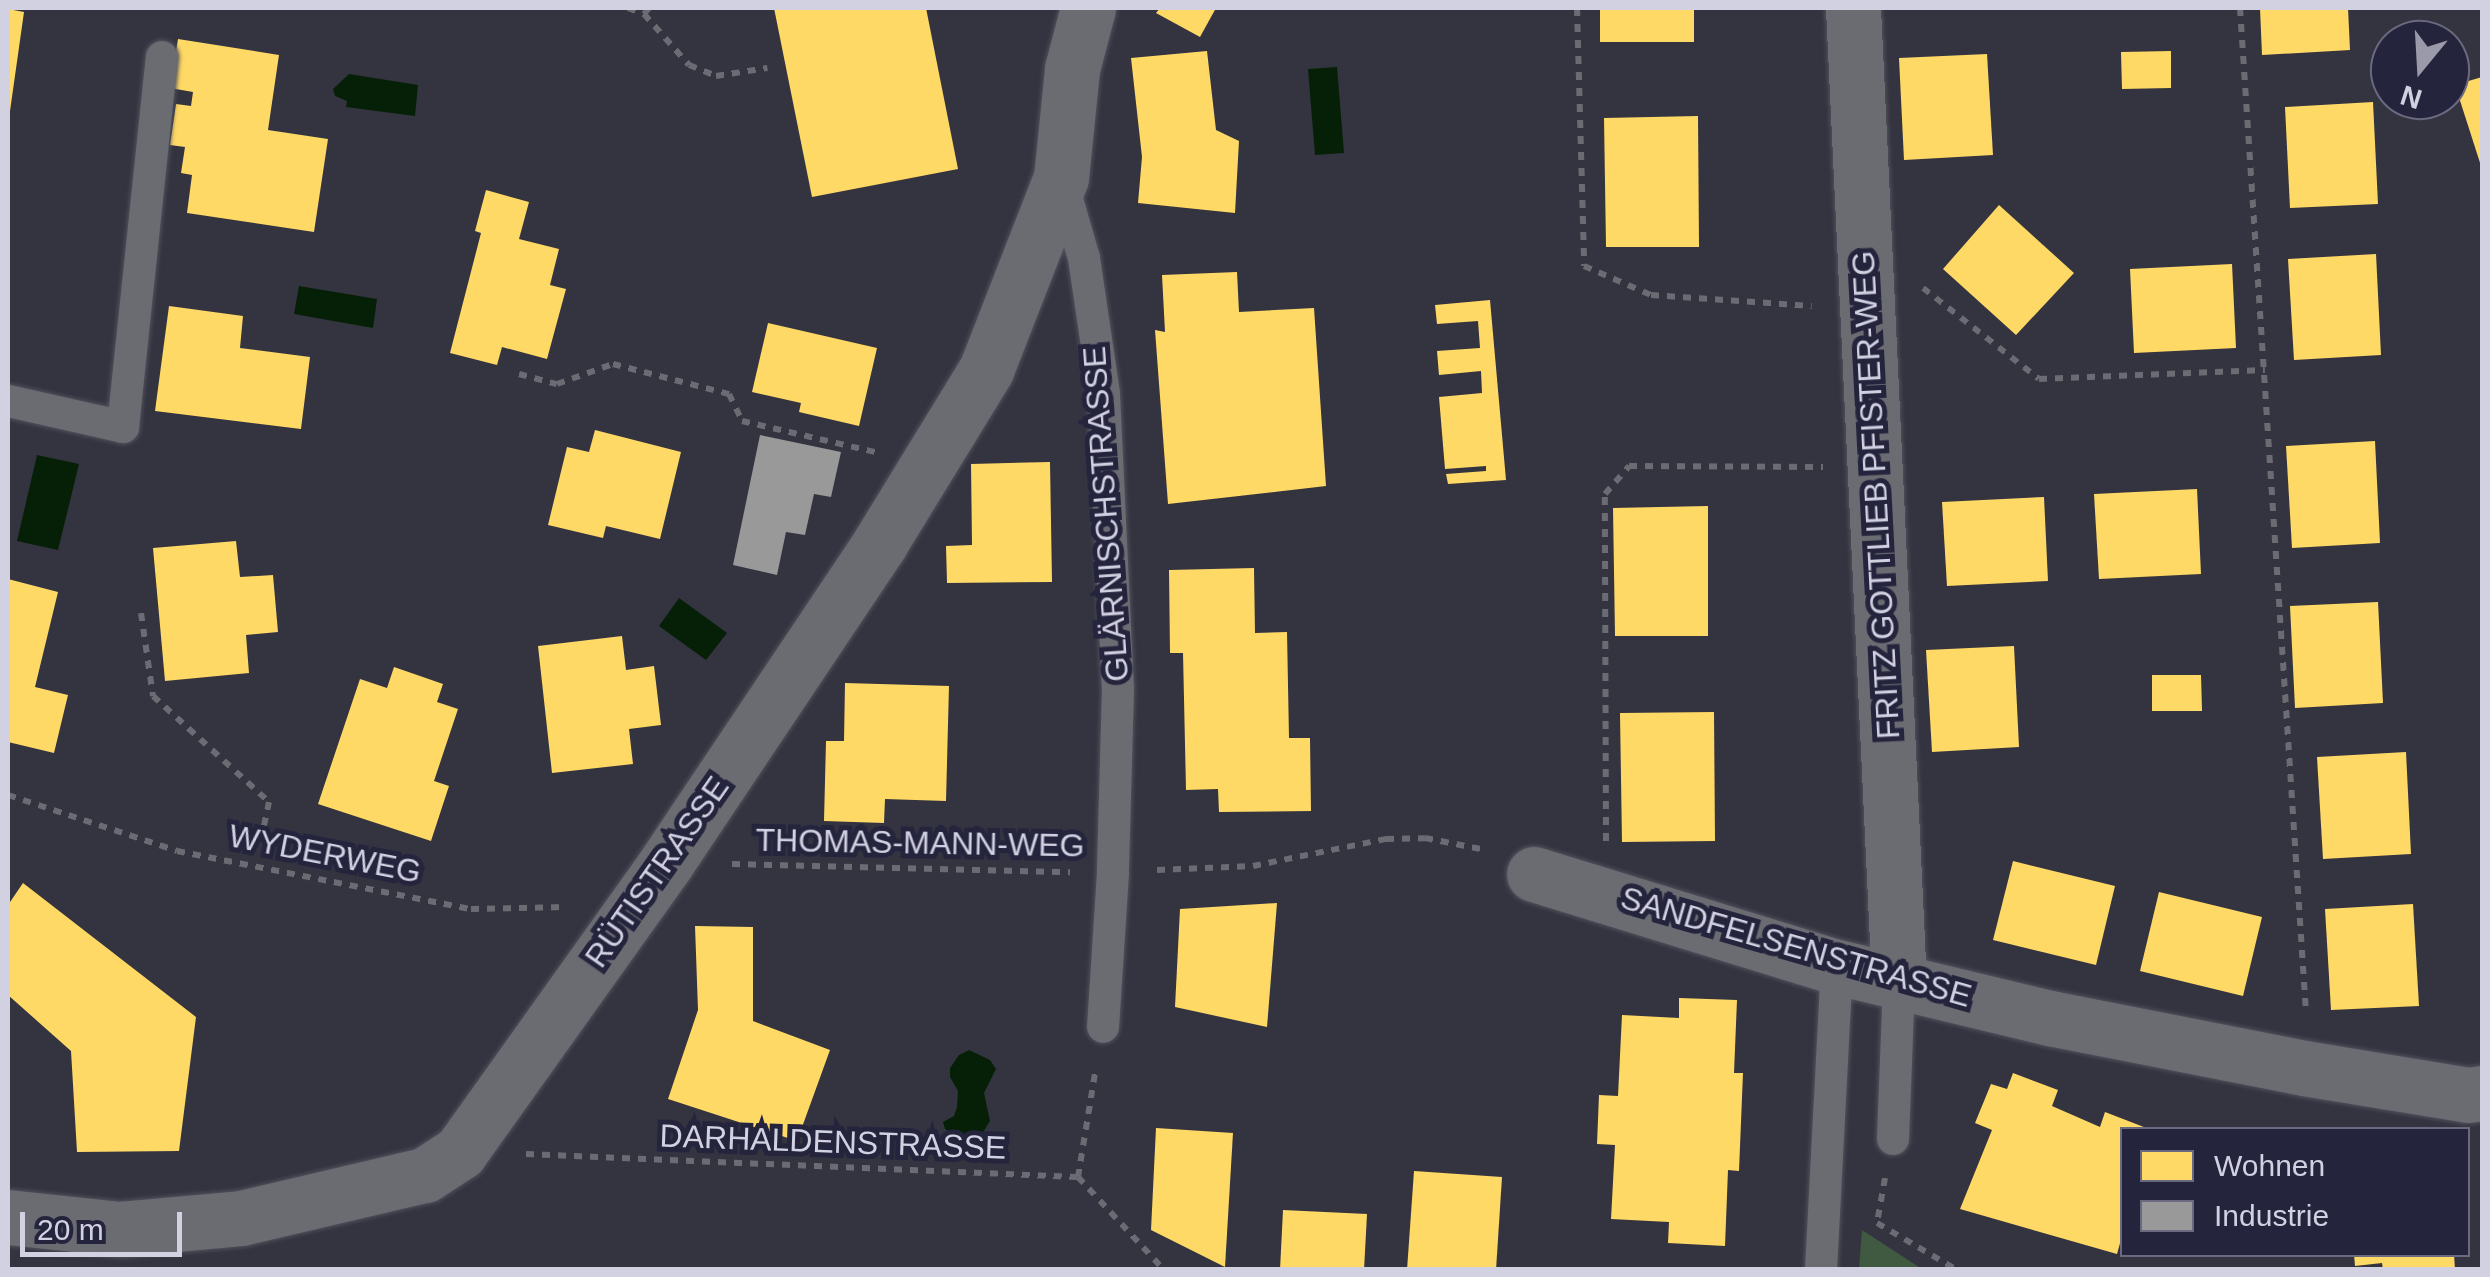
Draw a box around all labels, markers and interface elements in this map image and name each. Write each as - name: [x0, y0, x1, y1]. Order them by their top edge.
- north arrow: [2370, 20, 2470, 120]
- text: N: [2397, 79, 2426, 115]
- street label: FRITZ GOTTLIEB PFISTER-WEG: [1844, 250, 1908, 740]
- street label: GLÄRNISCHSTRASSE: [1075, 345, 1137, 683]
- street label: RÜTISTRASSE: [577, 769, 737, 975]
- street label: WYDERWEG: [226, 817, 424, 891]
- street label: THOMAS-MANN-WEG: [755, 821, 1085, 865]
- street label: SANDFELSENSTRASSE: [1616, 879, 1976, 1015]
- street label: DARHALDENSTRASSE: [659, 1117, 1007, 1167]
- legend: [2120, 1127, 2470, 1257]
- text: Wohnen: [2214, 1149, 2325, 1182]
- scale bar: [25, 1192, 188, 1254]
- text: Industrie: [2214, 1199, 2329, 1232]
- text: 20 m: [37, 1213, 104, 1246]

